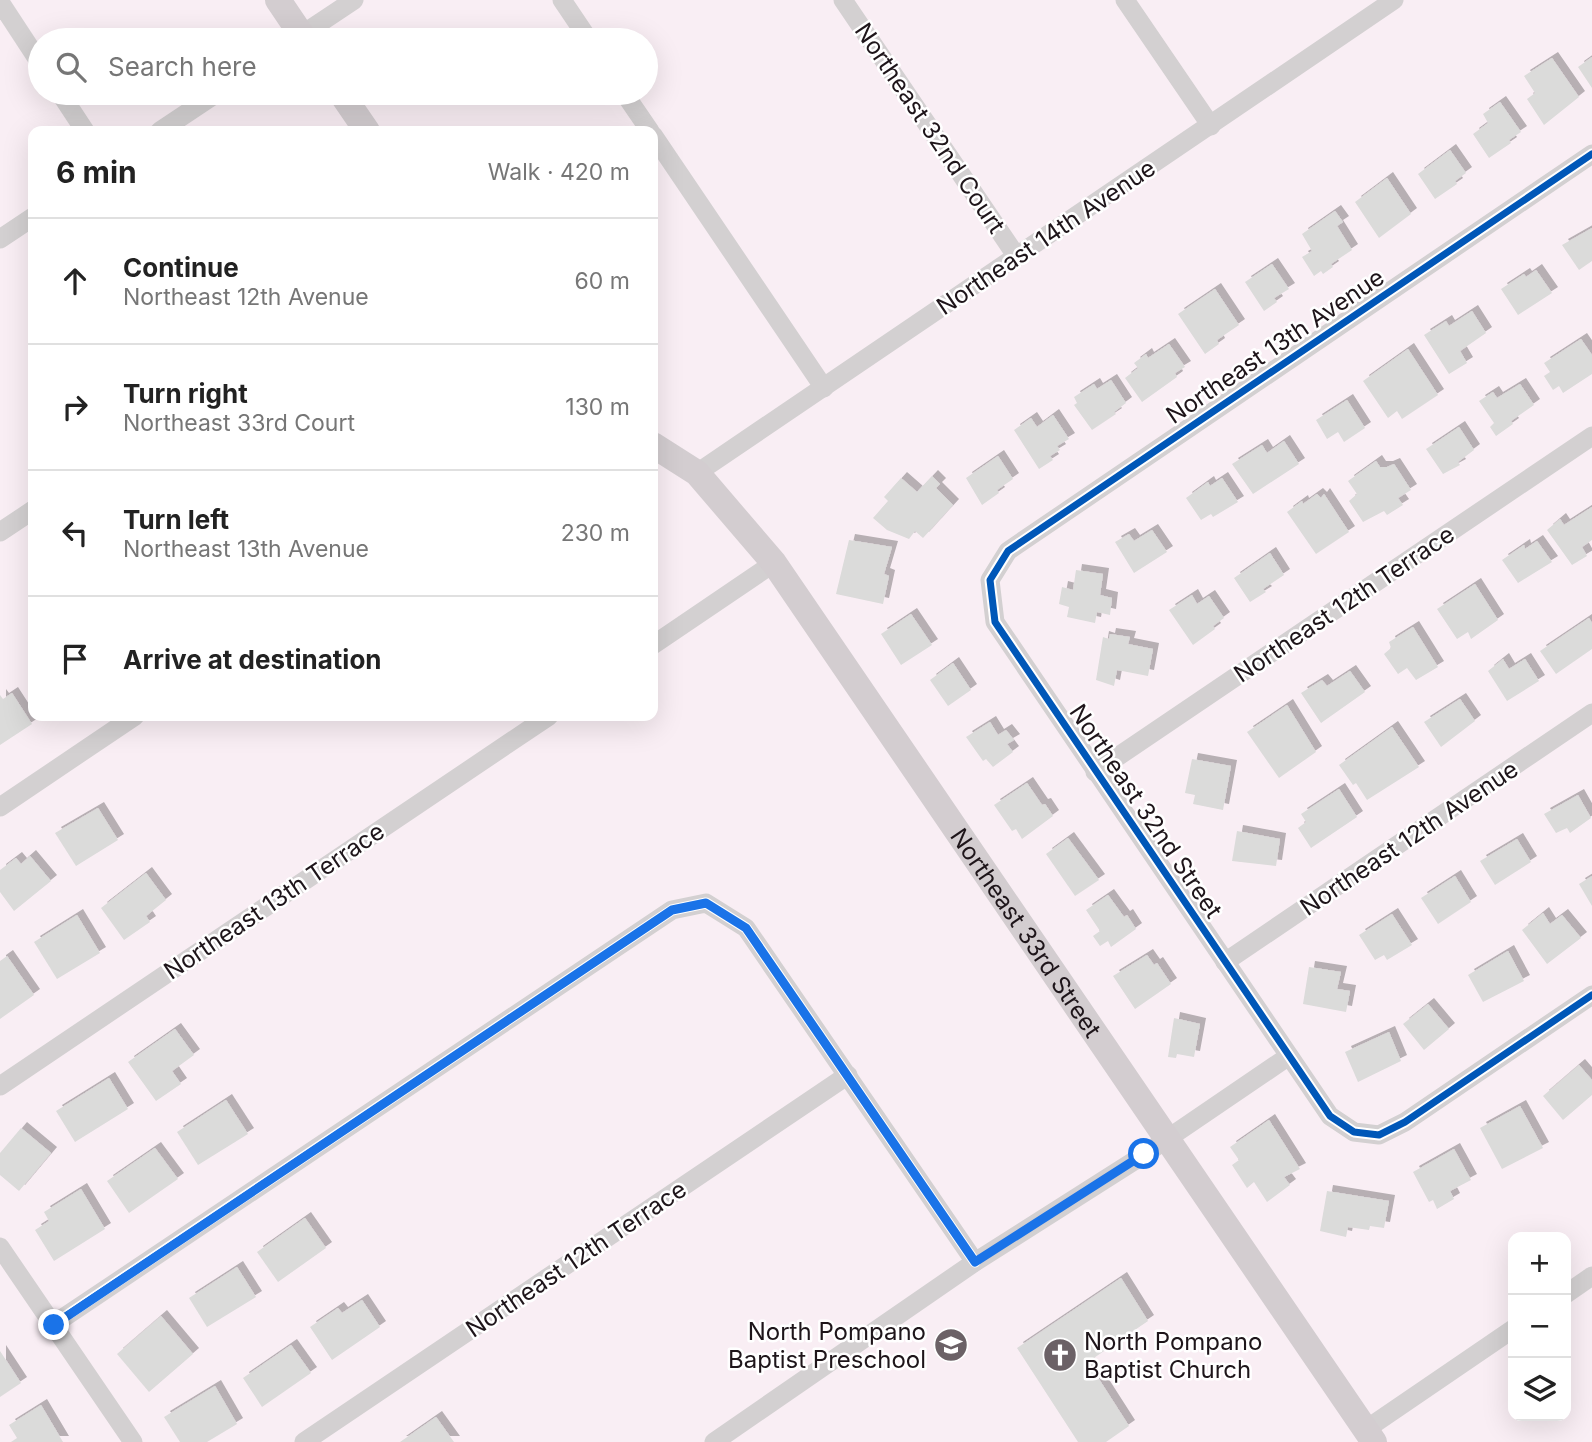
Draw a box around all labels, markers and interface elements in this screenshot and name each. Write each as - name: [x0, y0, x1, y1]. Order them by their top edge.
- street label: Northeast 32nd Court: [849, 17, 1011, 239]
- search box: [28, 28, 658, 105]
- icon: search: [52, 48, 90, 86]
- text: Search here: [108, 51, 257, 82]
- street label: Northeast 14th Avenue: [931, 153, 1161, 321]
- text: 6 min: [56, 154, 137, 190]
- text: Walk · 420 m: [488, 158, 630, 186]
- text: Continue: [123, 252, 239, 283]
- icon: ahead: [56, 262, 94, 300]
- street label: Northeast 13th Avenue: [1161, 262, 1389, 430]
- text: 60 m: [575, 267, 630, 295]
- text: Northeast 12th Avenue: [123, 283, 369, 311]
- text: Turn right: [123, 378, 248, 409]
- icon: right: [56, 388, 94, 426]
- text: 130 m: [565, 393, 630, 421]
- text: Northeast 33rd Court: [123, 409, 355, 437]
- text: Turn left: [123, 504, 229, 535]
- icon: left: [56, 514, 94, 552]
- text: 230 m: [561, 519, 630, 547]
- street label: Northeast 12th Terrace: [1228, 519, 1460, 689]
- text: Northeast 13th Avenue: [123, 535, 369, 563]
- icon: arrive: [56, 640, 94, 678]
- text: Arrive at destination: [123, 644, 382, 675]
- street label: Northeast 32nd Street: [1064, 699, 1228, 924]
- street label: Northeast 12th Avenue: [1295, 754, 1523, 922]
- street label: Northeast 13th Terrace: [158, 816, 390, 986]
- street label: Northeast 33rd Street: [945, 823, 1108, 1043]
- route start: [1128, 1138, 1159, 1169]
- street label: Northeast 12th Terrace: [460, 1174, 692, 1344]
- map controls: [1508, 1232, 1571, 1421]
- button: +: [1508, 1232, 1571, 1295]
- button: −: [1508, 1295, 1571, 1358]
- route end: [38, 1309, 69, 1340]
- place label: North Pompano Baptist Preschool: [728, 1317, 926, 1374]
- school or university icon: North Pompano Baptist Preschool: [932, 1326, 970, 1364]
- place label: North Pompano Baptist Church: [1084, 1327, 1262, 1384]
- church icon: North Pompano Baptist Church: [1041, 1336, 1079, 1374]
- button: layers: [1508, 1358, 1571, 1421]

